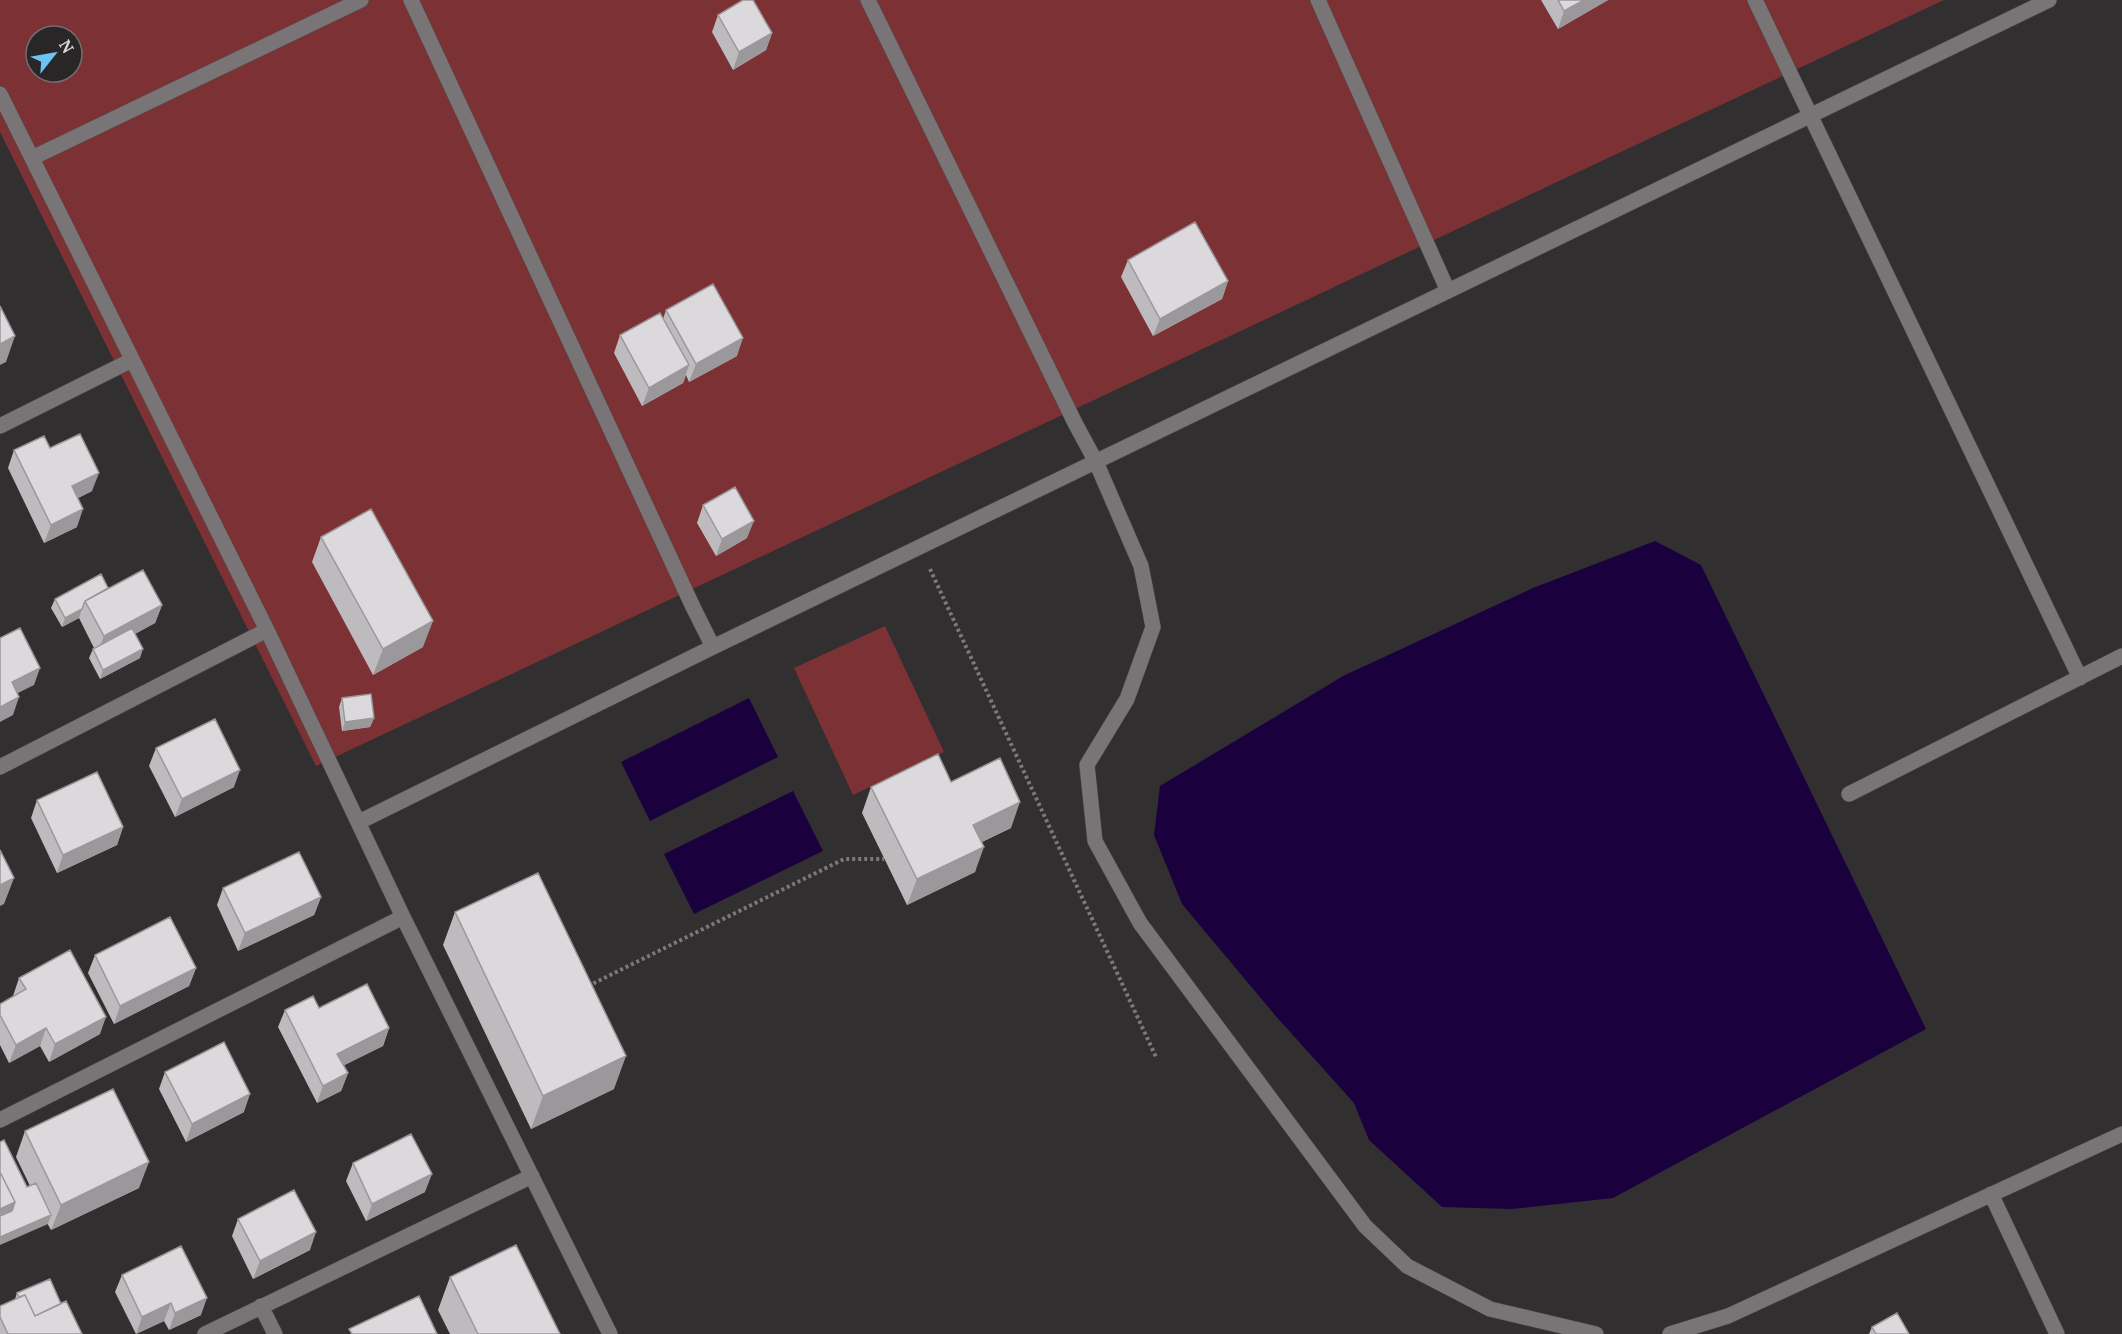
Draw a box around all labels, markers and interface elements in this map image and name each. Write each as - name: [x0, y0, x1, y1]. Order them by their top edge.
- north arrow: [24, 24, 84, 84]
- text: N: [54, 35, 79, 57]

